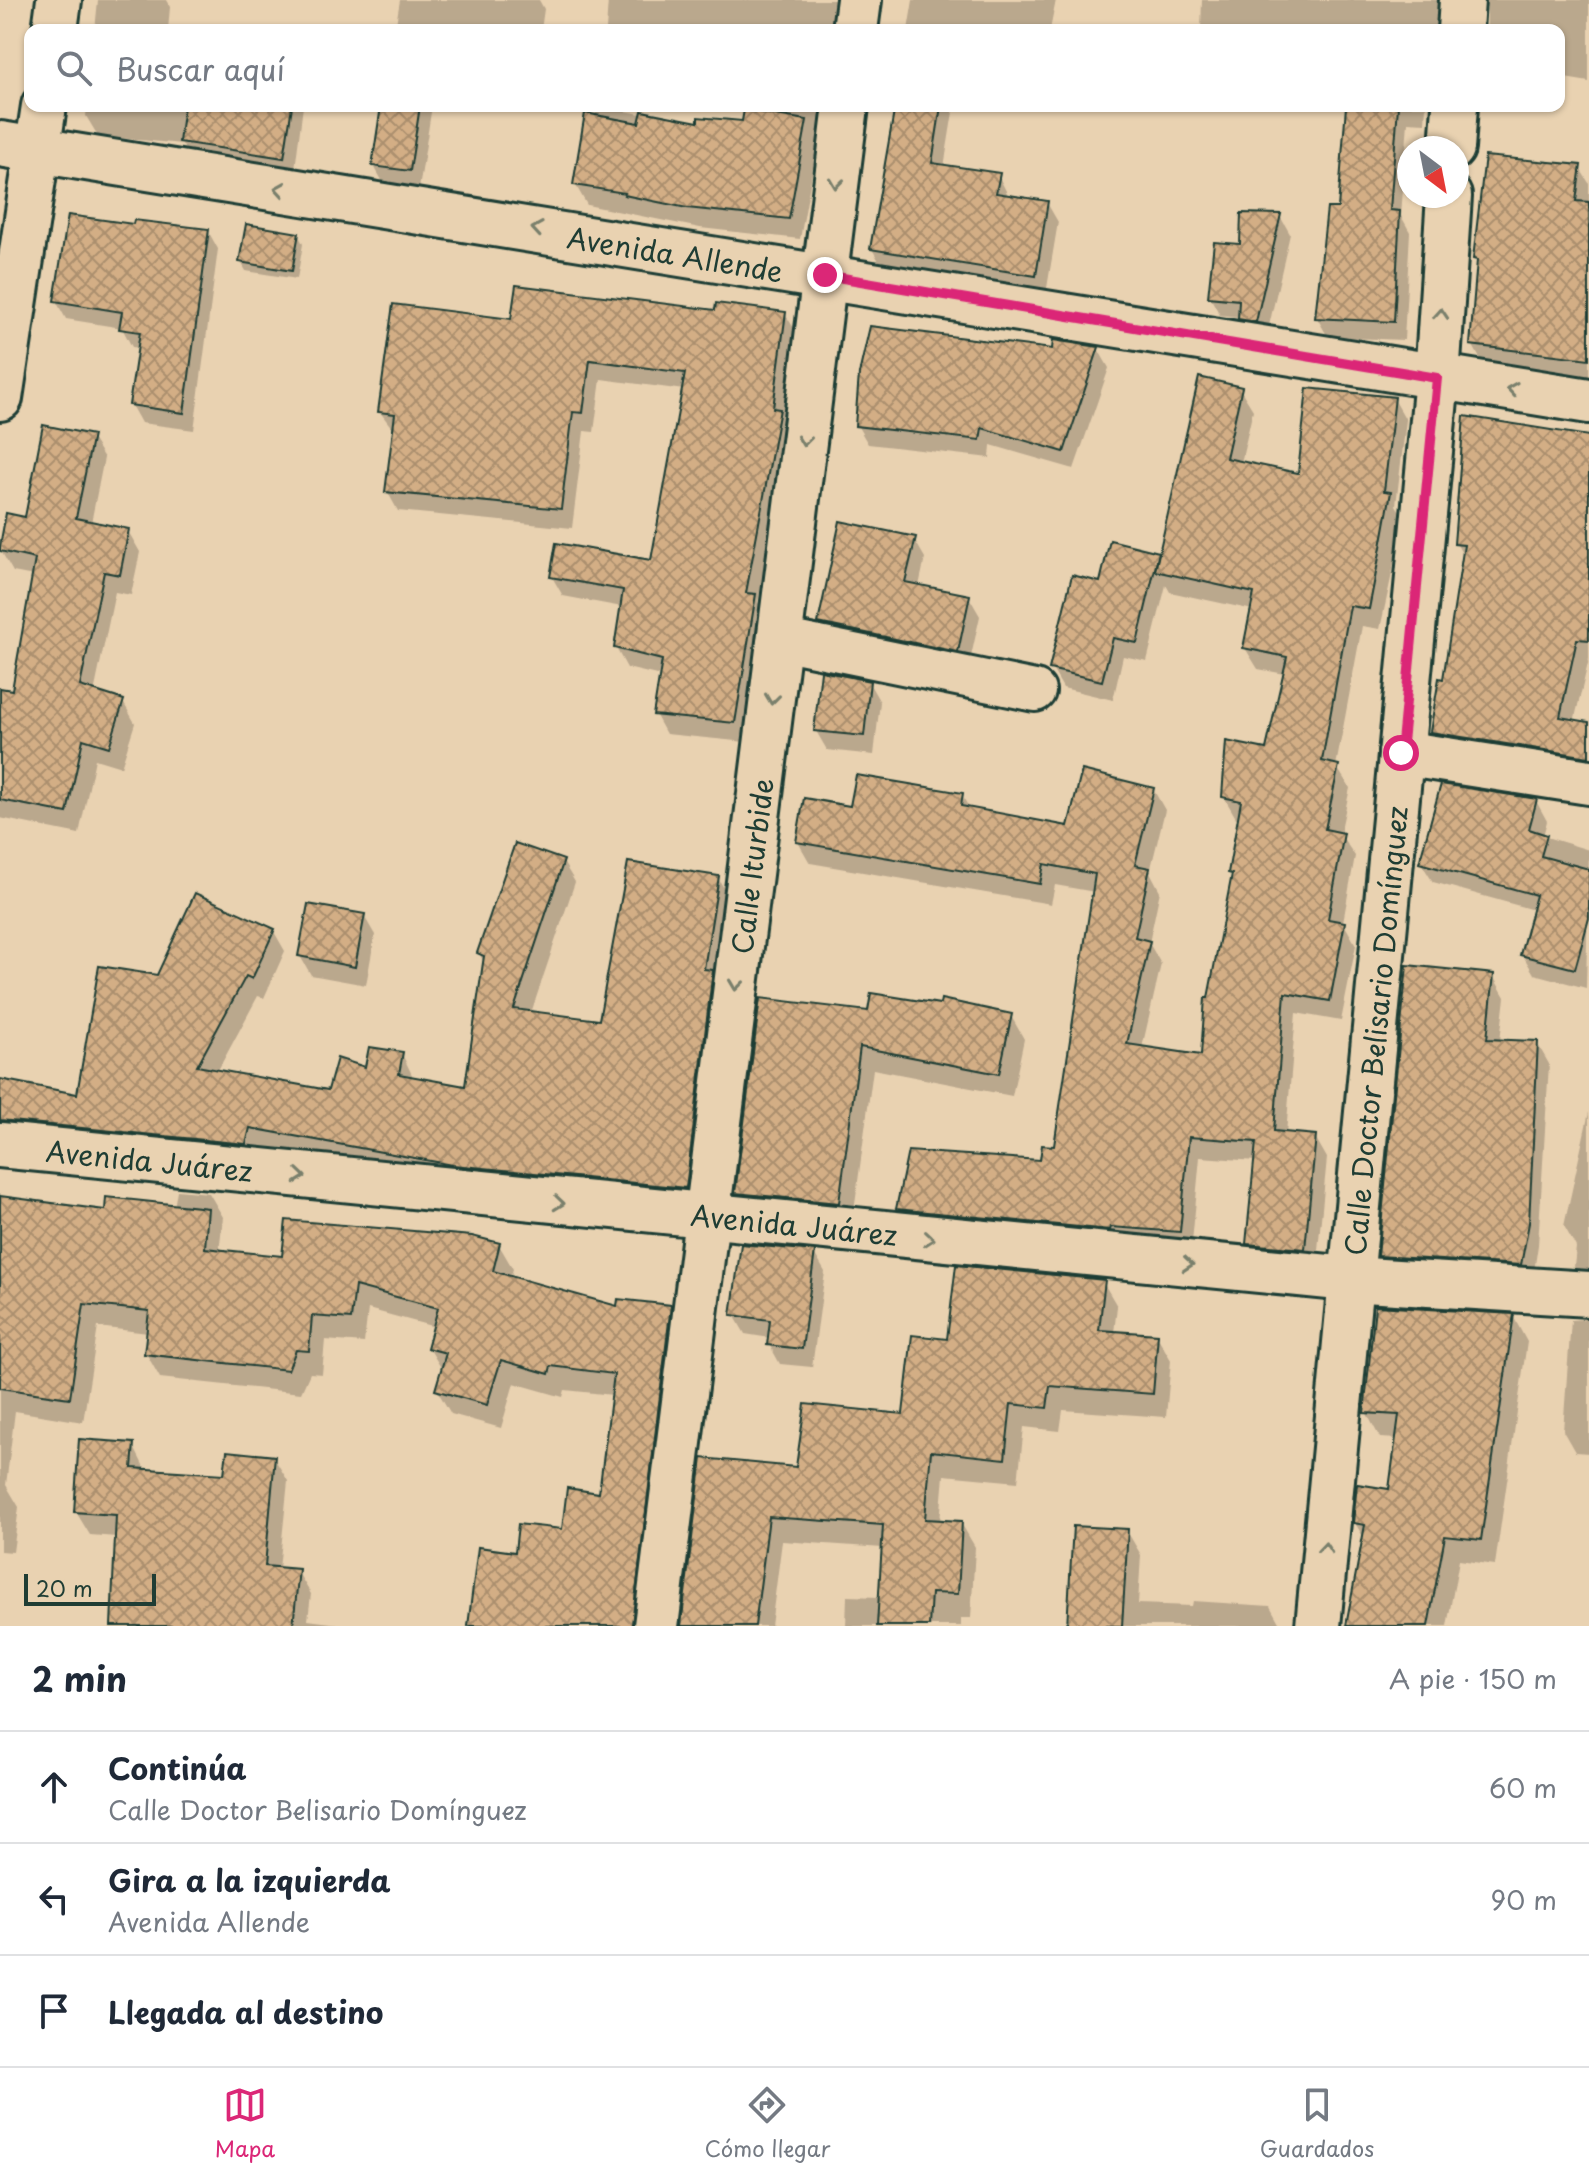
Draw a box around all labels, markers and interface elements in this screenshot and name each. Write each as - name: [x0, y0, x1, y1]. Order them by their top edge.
- search box: [24, 24, 1565, 112]
- icon: search: [52, 46, 96, 90]
- text: Buscar aquí: [116, 46, 285, 91]
- north arrow: [1397, 136, 1469, 208]
- one-way arrow: [828, 177, 845, 190]
- one-way arrow: [273, 181, 287, 198]
- street label: Avenida Allende: [564, 215, 786, 292]
- one-way arrow: [530, 222, 544, 239]
- route end: [807, 257, 843, 293]
- one-way arrow: [1432, 307, 1449, 320]
- one-way arrow: [1505, 381, 1519, 398]
- one-way arrow: [796, 435, 813, 448]
- one-way arrow: [764, 693, 781, 706]
- route start: [1383, 735, 1419, 771]
- street label: Calle Iturbide: [719, 775, 783, 956]
- street label: Calle Doctor Belisario Domínguez: [1332, 804, 1418, 1257]
- one-way arrow: [728, 978, 745, 992]
- street label: Avenida Juárez: [44, 1128, 254, 1191]
- one-way arrow: [294, 1167, 307, 1184]
- street label: Avenida Juárez: [689, 1192, 899, 1256]
- one-way arrow: [553, 1194, 566, 1211]
- one-way arrow: [923, 1230, 936, 1247]
- one-way arrow: [1182, 1255, 1195, 1272]
- one-way arrow: [1316, 1541, 1333, 1554]
- scale bar: [24, 1570, 156, 1606]
- text: 20 m: [36, 1571, 93, 1604]
- text: 2 min: [32, 1652, 127, 1704]
- text: A pie · 150 m: [1389, 1659, 1557, 1698]
- text: Continúa: [108, 1745, 247, 1790]
- icon: ahead: [32, 1765, 76, 1809]
- text: 60 m: [1489, 1768, 1557, 1807]
- text: Calle Doctor Belisario Domínguez: [108, 1790, 527, 1829]
- text: Gira a la izquierda: [108, 1857, 391, 1902]
- icon: left: [32, 1877, 76, 1921]
- text: 90 m: [1490, 1880, 1557, 1919]
- text: Avenida Allende: [108, 1902, 310, 1941]
- icon: arrive: [32, 1989, 76, 2033]
- text: Llegada al destino: [108, 1989, 383, 2034]
- tab: Mapa: [215, 2083, 275, 2164]
- tab: Cómo llegar: [705, 2083, 830, 2164]
- tab: Guardados: [1260, 2083, 1374, 2164]

